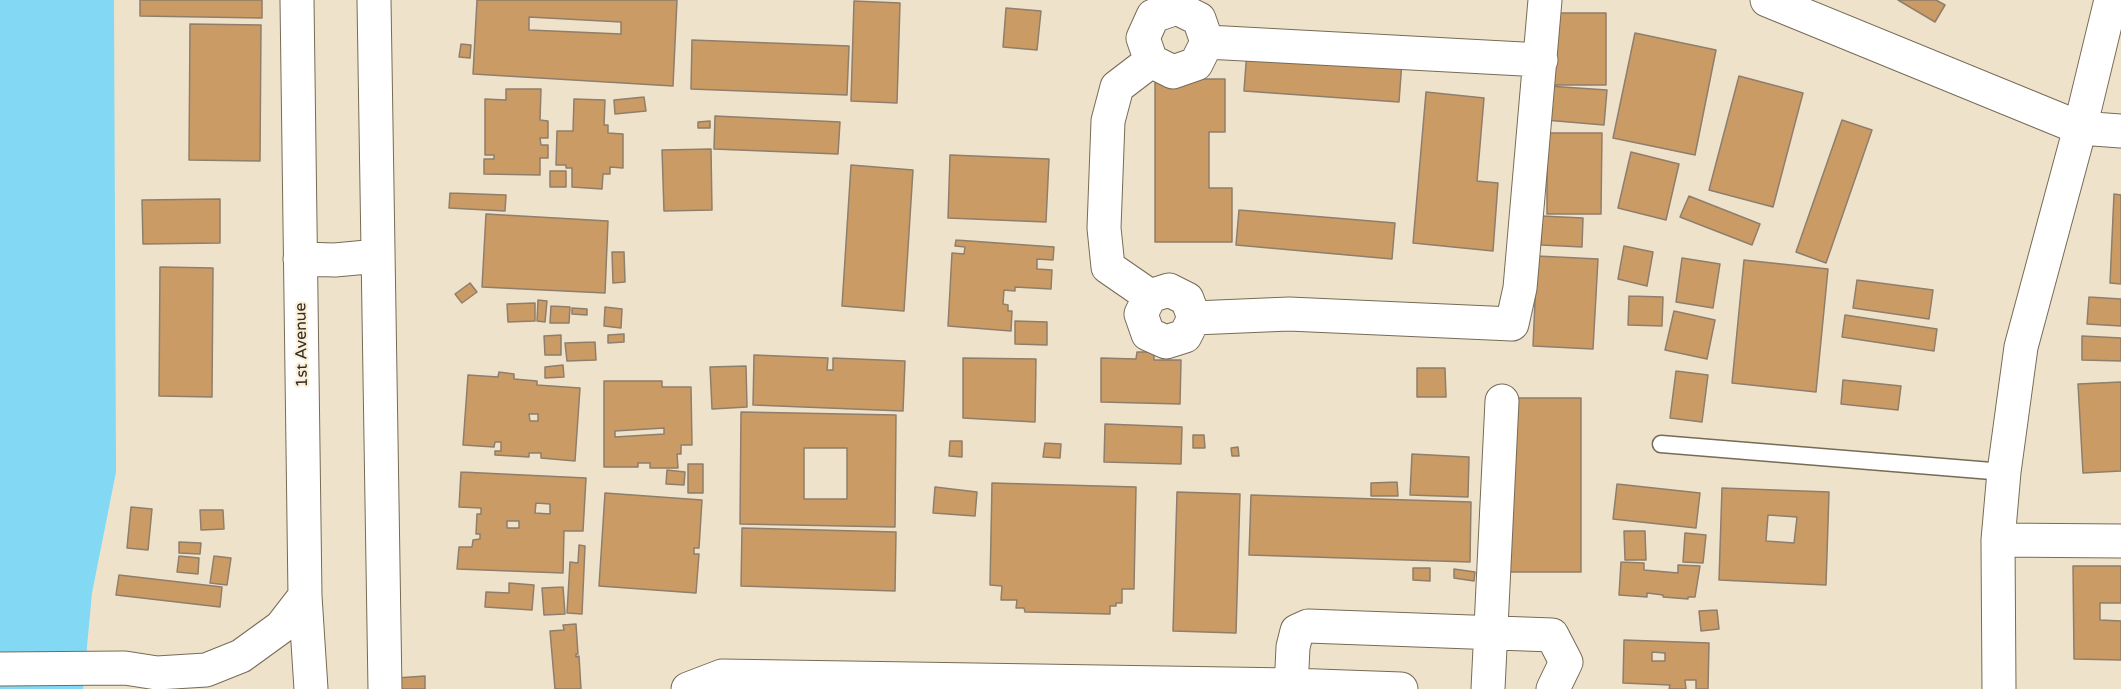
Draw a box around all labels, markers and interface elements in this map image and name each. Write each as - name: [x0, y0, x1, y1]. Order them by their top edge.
- street label: 1st Avenue: [292, 302, 312, 388]

